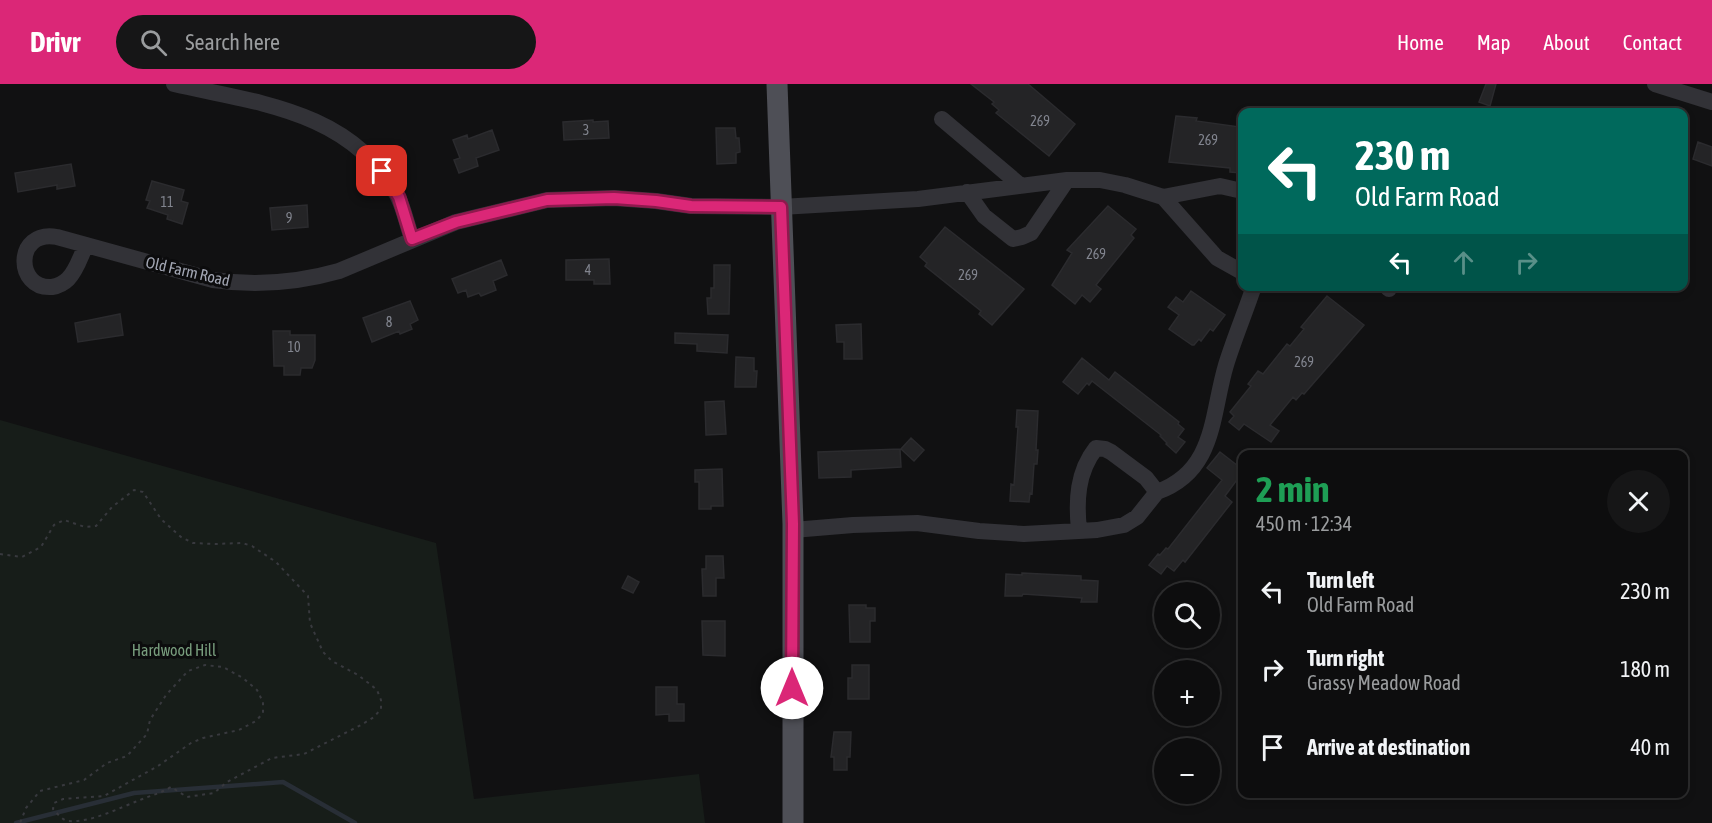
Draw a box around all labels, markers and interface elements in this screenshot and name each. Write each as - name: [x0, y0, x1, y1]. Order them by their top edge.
- search box: [116, 15, 536, 69]
- text: Drivr: [30, 26, 80, 58]
- icon: search: [137, 26, 170, 59]
- text: Search here: [185, 29, 280, 55]
- text: Home: [1397, 30, 1444, 54]
- text: Map: [1477, 30, 1511, 54]
- text: About: [1544, 30, 1590, 54]
- text: Contact: [1623, 30, 1682, 54]
- house number: 269: [1030, 113, 1050, 129]
- house number: 3: [583, 122, 589, 138]
- text: 230 m: [1355, 131, 1450, 179]
- house number: 269: [1198, 132, 1218, 148]
- icon: left: [1256, 132, 1334, 210]
- pin: [356, 145, 407, 196]
- icon: arrive: [365, 154, 398, 187]
- text: Old Farm Road: [1355, 181, 1500, 212]
- house number: 11: [160, 194, 174, 210]
- house number: 9: [286, 210, 292, 226]
- house number: 269: [1086, 246, 1106, 262]
- icon: left: [1384, 246, 1417, 279]
- icon: ahead: [1447, 246, 1480, 279]
- icon: right: [1510, 246, 1543, 279]
- street label: Old Farm Road: [144, 253, 232, 289]
- house number: 4: [585, 262, 592, 278]
- house number: 269: [958, 267, 978, 283]
- house number: 8: [386, 314, 393, 330]
- house number: 10: [287, 339, 301, 355]
- house number: 269: [1294, 354, 1314, 370]
- text: 2 min: [1256, 468, 1330, 510]
- button: close: [1607, 470, 1670, 533]
- text: 450 m · 12:34: [1256, 512, 1352, 535]
- text: Turn left: [1307, 567, 1374, 593]
- icon: left: [1256, 575, 1289, 608]
- text: 230 m: [1620, 578, 1670, 604]
- map controls: [1154, 582, 1220, 804]
- button: search: [1154, 582, 1220, 648]
- text: Old Farm Road: [1307, 593, 1414, 616]
- park label: Hardwood Hill: [132, 641, 217, 659]
- text: Turn right: [1307, 645, 1384, 671]
- icon: right: [1256, 653, 1289, 686]
- position arrow: [760, 656, 824, 720]
- text: 180 m: [1620, 656, 1670, 682]
- button: +: [1154, 660, 1220, 726]
- text: Grassy Meadow Road: [1307, 671, 1461, 694]
- icon: arrive: [1256, 731, 1289, 764]
- text: Arrive at destination: [1307, 734, 1470, 760]
- text: 40 m: [1630, 734, 1670, 760]
- button: −: [1154, 738, 1220, 804]

